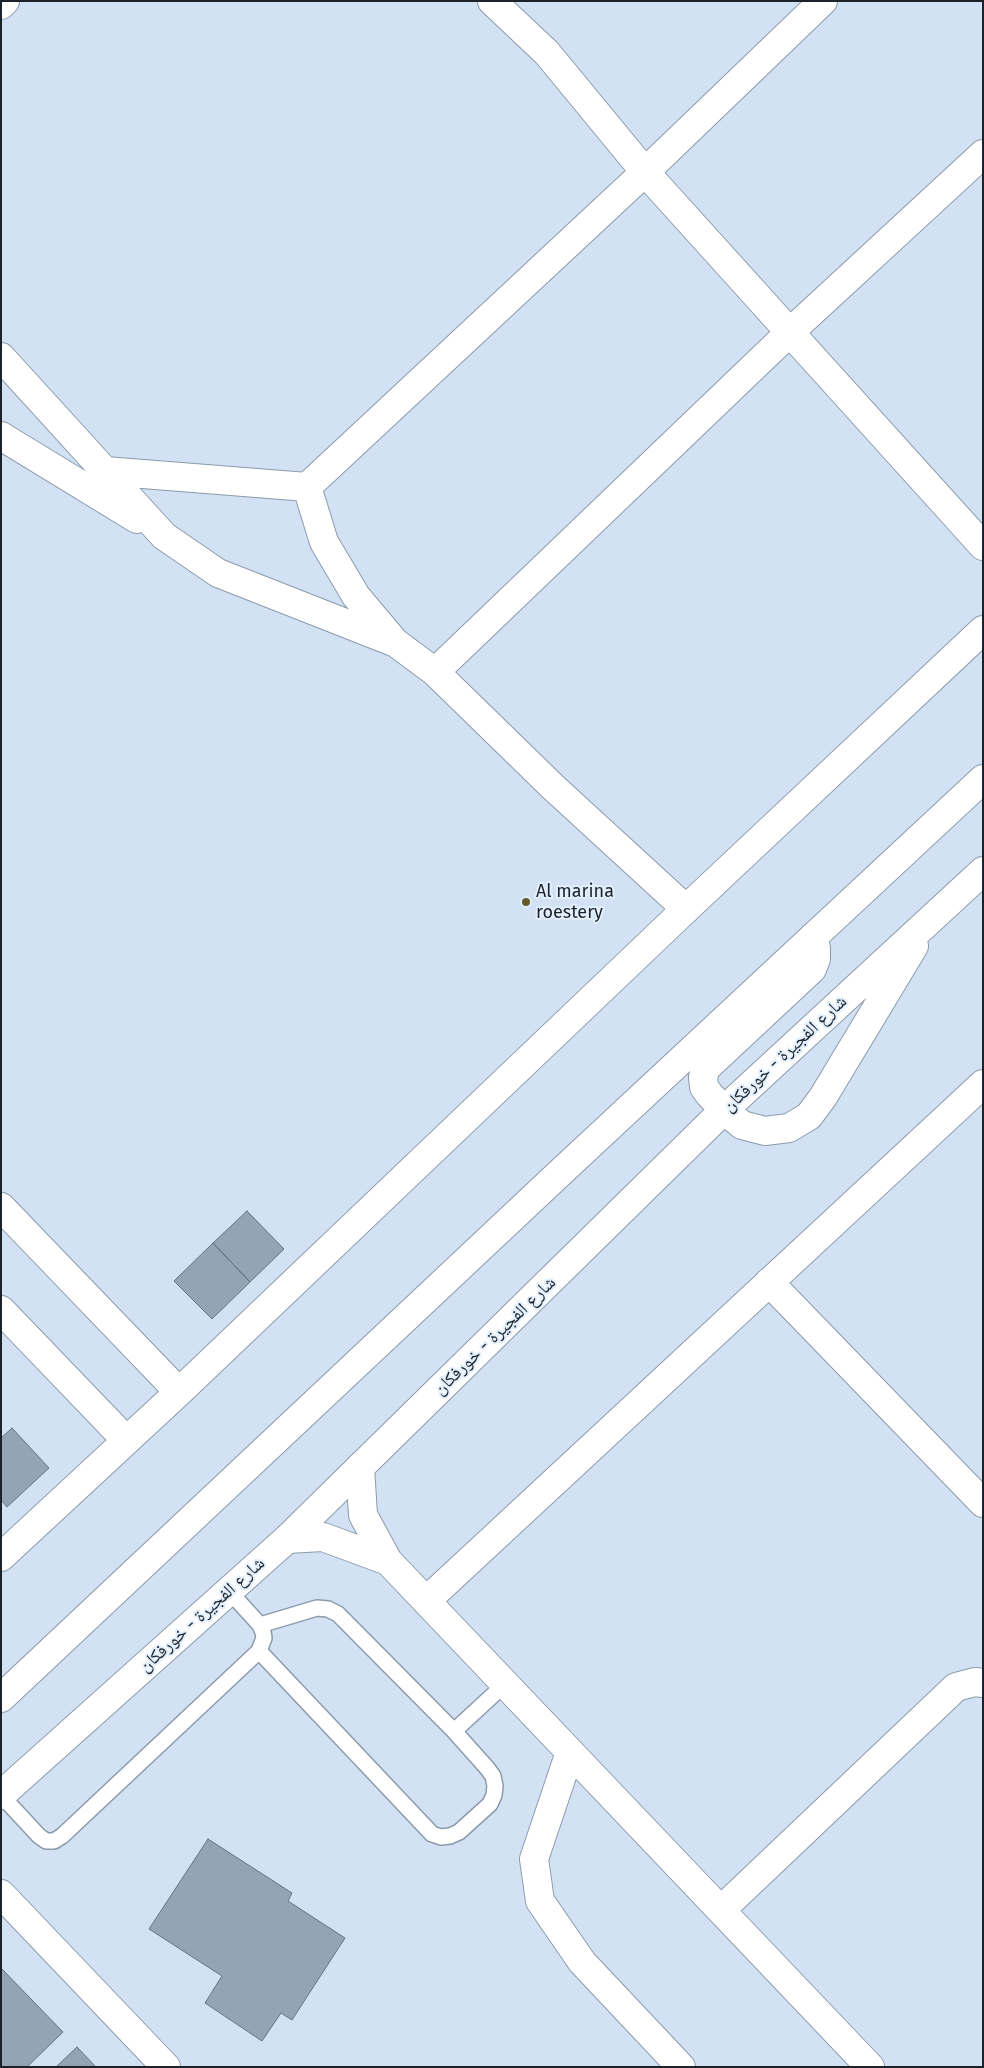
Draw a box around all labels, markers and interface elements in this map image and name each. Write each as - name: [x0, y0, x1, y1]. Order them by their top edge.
- place label: Al marina roestery: [536, 881, 614, 924]
- marker: Al marina roestery: [520, 896, 532, 908]
- street label: شارع الفجيرة - خورفكان: [719, 991, 851, 1117]
- street label: شارع الفجيرة - خورفكان: [429, 1272, 561, 1400]
- street label: شارع الفجيرة - خورفكان: [135, 1553, 269, 1677]

